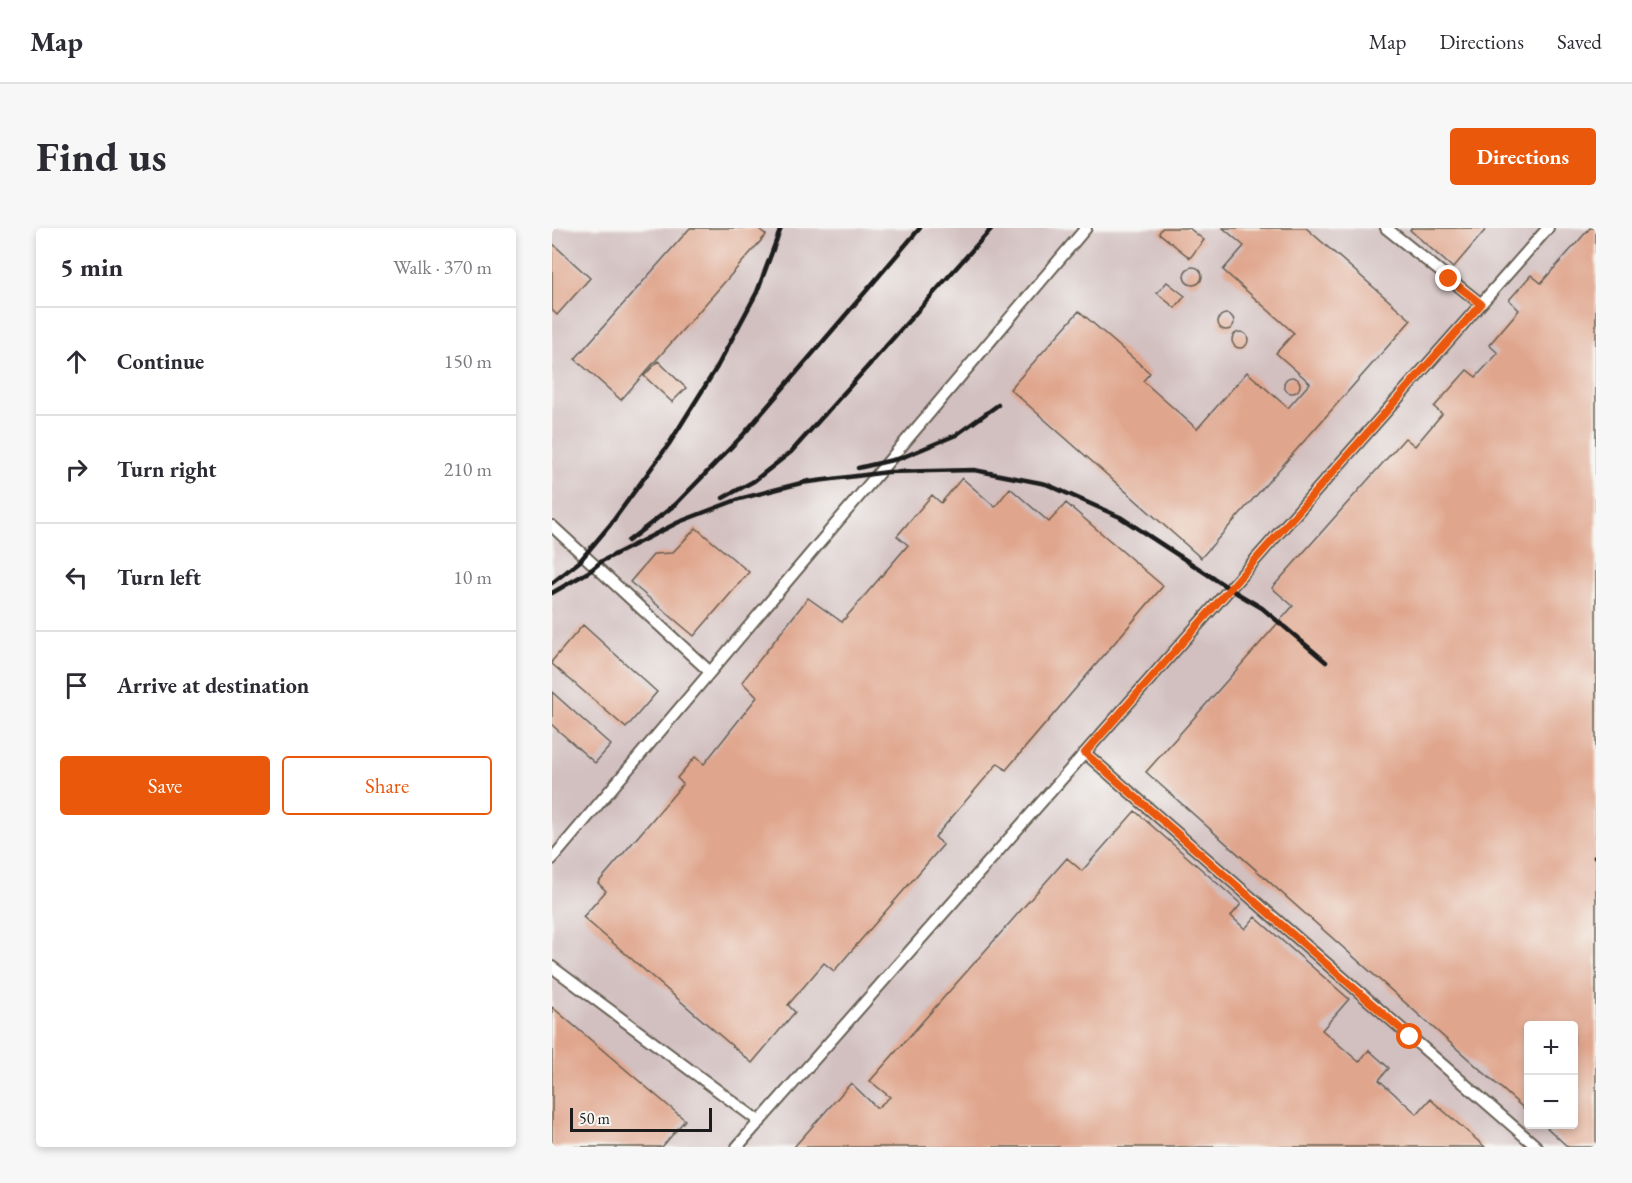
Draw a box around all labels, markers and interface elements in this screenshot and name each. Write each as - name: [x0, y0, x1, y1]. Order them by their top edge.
- text: Map: [30, 23, 83, 59]
- text: Map: [1369, 28, 1406, 55]
- text: Directions: [1439, 28, 1524, 55]
- text: Saved: [1557, 28, 1602, 55]
- button: Directions: [1450, 128, 1596, 185]
- text: Find us: [36, 129, 167, 184]
- text: 5 min: [60, 250, 123, 284]
- text: Walk · 370 m: [393, 254, 492, 280]
- route end: [1435, 265, 1461, 291]
- icon: ahead: [60, 345, 93, 378]
- text: Continue: [117, 347, 204, 376]
- text: 150 m: [444, 348, 492, 374]
- icon: right: [60, 453, 93, 486]
- text: Turn right: [117, 455, 216, 484]
- text: 210 m: [444, 456, 492, 482]
- icon: left: [60, 561, 93, 594]
- text: Turn left: [117, 563, 201, 592]
- text: 10 m: [453, 564, 492, 590]
- icon: arrive: [60, 669, 93, 702]
- text: Arrive at destination: [117, 671, 309, 700]
- button: Save: [60, 756, 270, 815]
- button: Share: [282, 756, 492, 815]
- map controls: [1524, 1021, 1578, 1129]
- button: +: [1524, 1021, 1578, 1075]
- route start: [1396, 1023, 1422, 1049]
- button: −: [1524, 1075, 1578, 1129]
- scale bar: [570, 1105, 712, 1132]
- text: 50 m: [579, 1108, 610, 1129]

